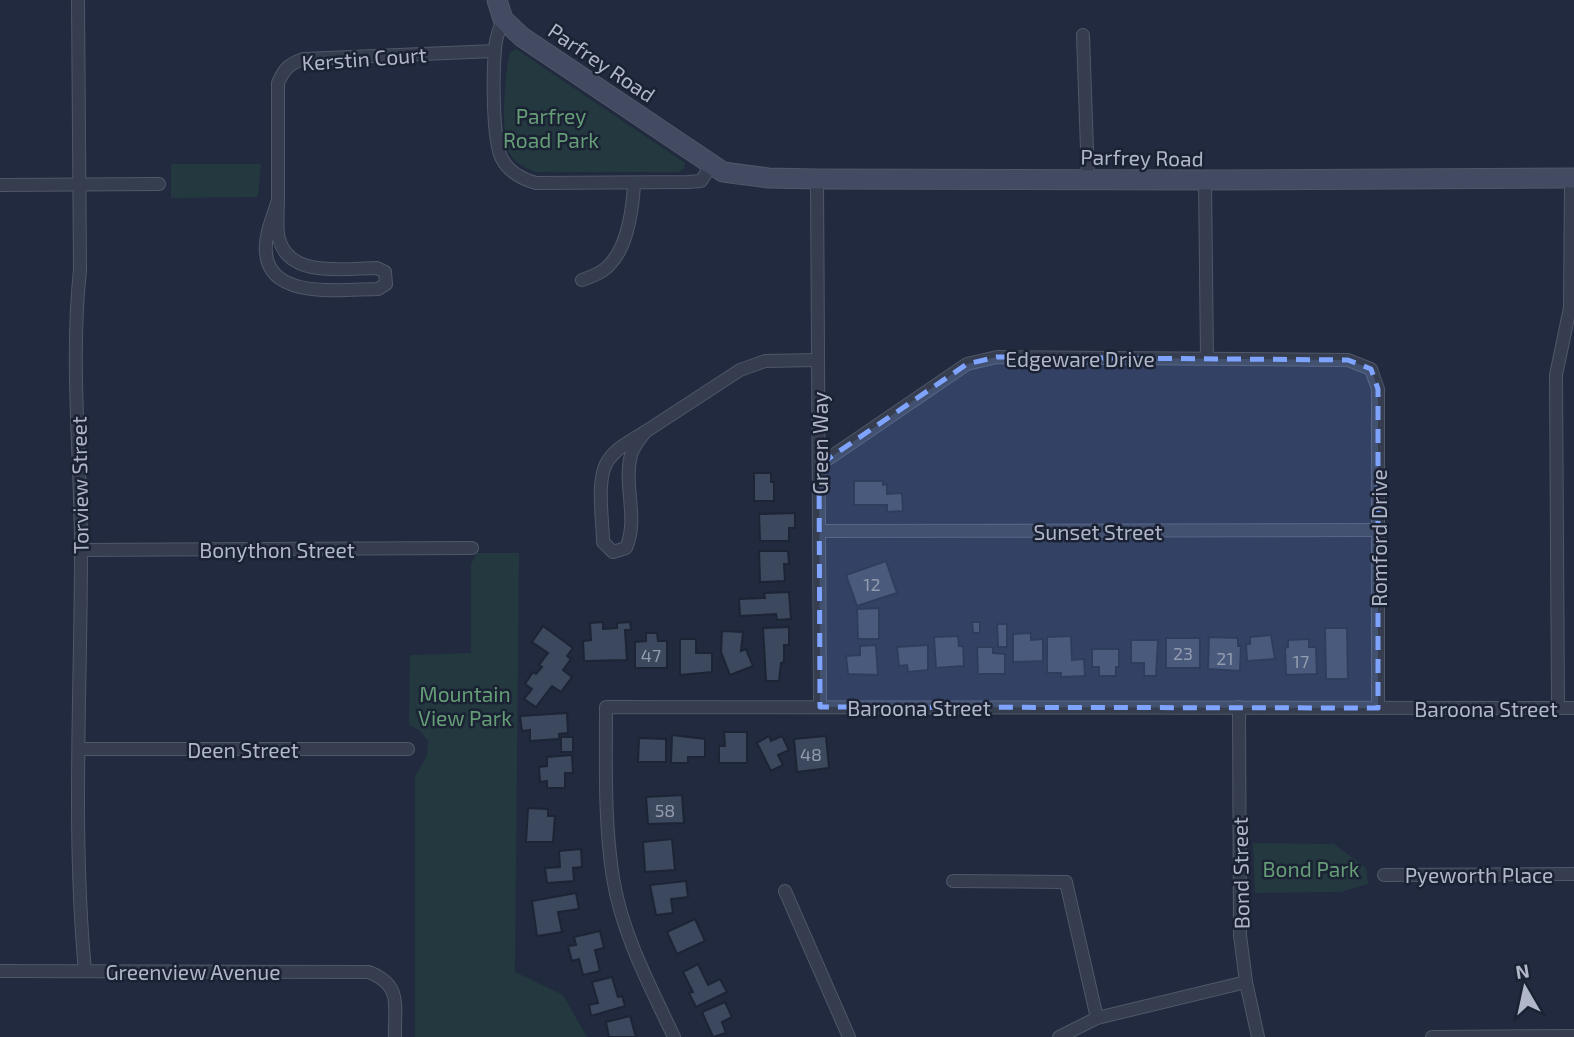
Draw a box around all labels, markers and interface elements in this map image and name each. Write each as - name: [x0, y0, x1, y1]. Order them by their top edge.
- street label: Parfrey Road: [544, 17, 660, 107]
- street label: Kerstin Court: [301, 41, 427, 75]
- park label: Parfrey Road Park: [503, 103, 599, 152]
- street label: Parfrey Road: [1080, 143, 1204, 171]
- street label: Edgeware Drive: [1005, 346, 1155, 371]
- street label: Green Way: [807, 392, 832, 494]
- street label: Torview Street: [65, 416, 93, 554]
- street label: Romford Drive: [1366, 469, 1391, 607]
- street label: Sunset Street: [1034, 519, 1162, 544]
- street label: Bonython Street: [199, 537, 355, 562]
- house number: 12: [863, 573, 881, 595]
- house number: 23: [1173, 642, 1193, 664]
- house number: 47: [641, 644, 661, 666]
- house number: 21: [1216, 647, 1234, 669]
- house number: 17: [1293, 650, 1309, 672]
- park label: Mountain View Park: [418, 681, 512, 730]
- street label: Baroona Street: [847, 695, 991, 720]
- street label: Baroona Street: [1414, 696, 1558, 721]
- street label: Deen Street: [187, 737, 299, 762]
- house number: 48: [800, 743, 822, 765]
- house number: 58: [655, 799, 675, 821]
- street label: Bond Street: [1227, 817, 1253, 929]
- park label: Bond Park: [1263, 856, 1360, 881]
- street label: Pyeworth Place: [1405, 862, 1553, 887]
- north arrow: [1490, 953, 1560, 1023]
- text: N: [1514, 958, 1531, 983]
- street label: Greenview Avenue: [105, 959, 281, 984]

